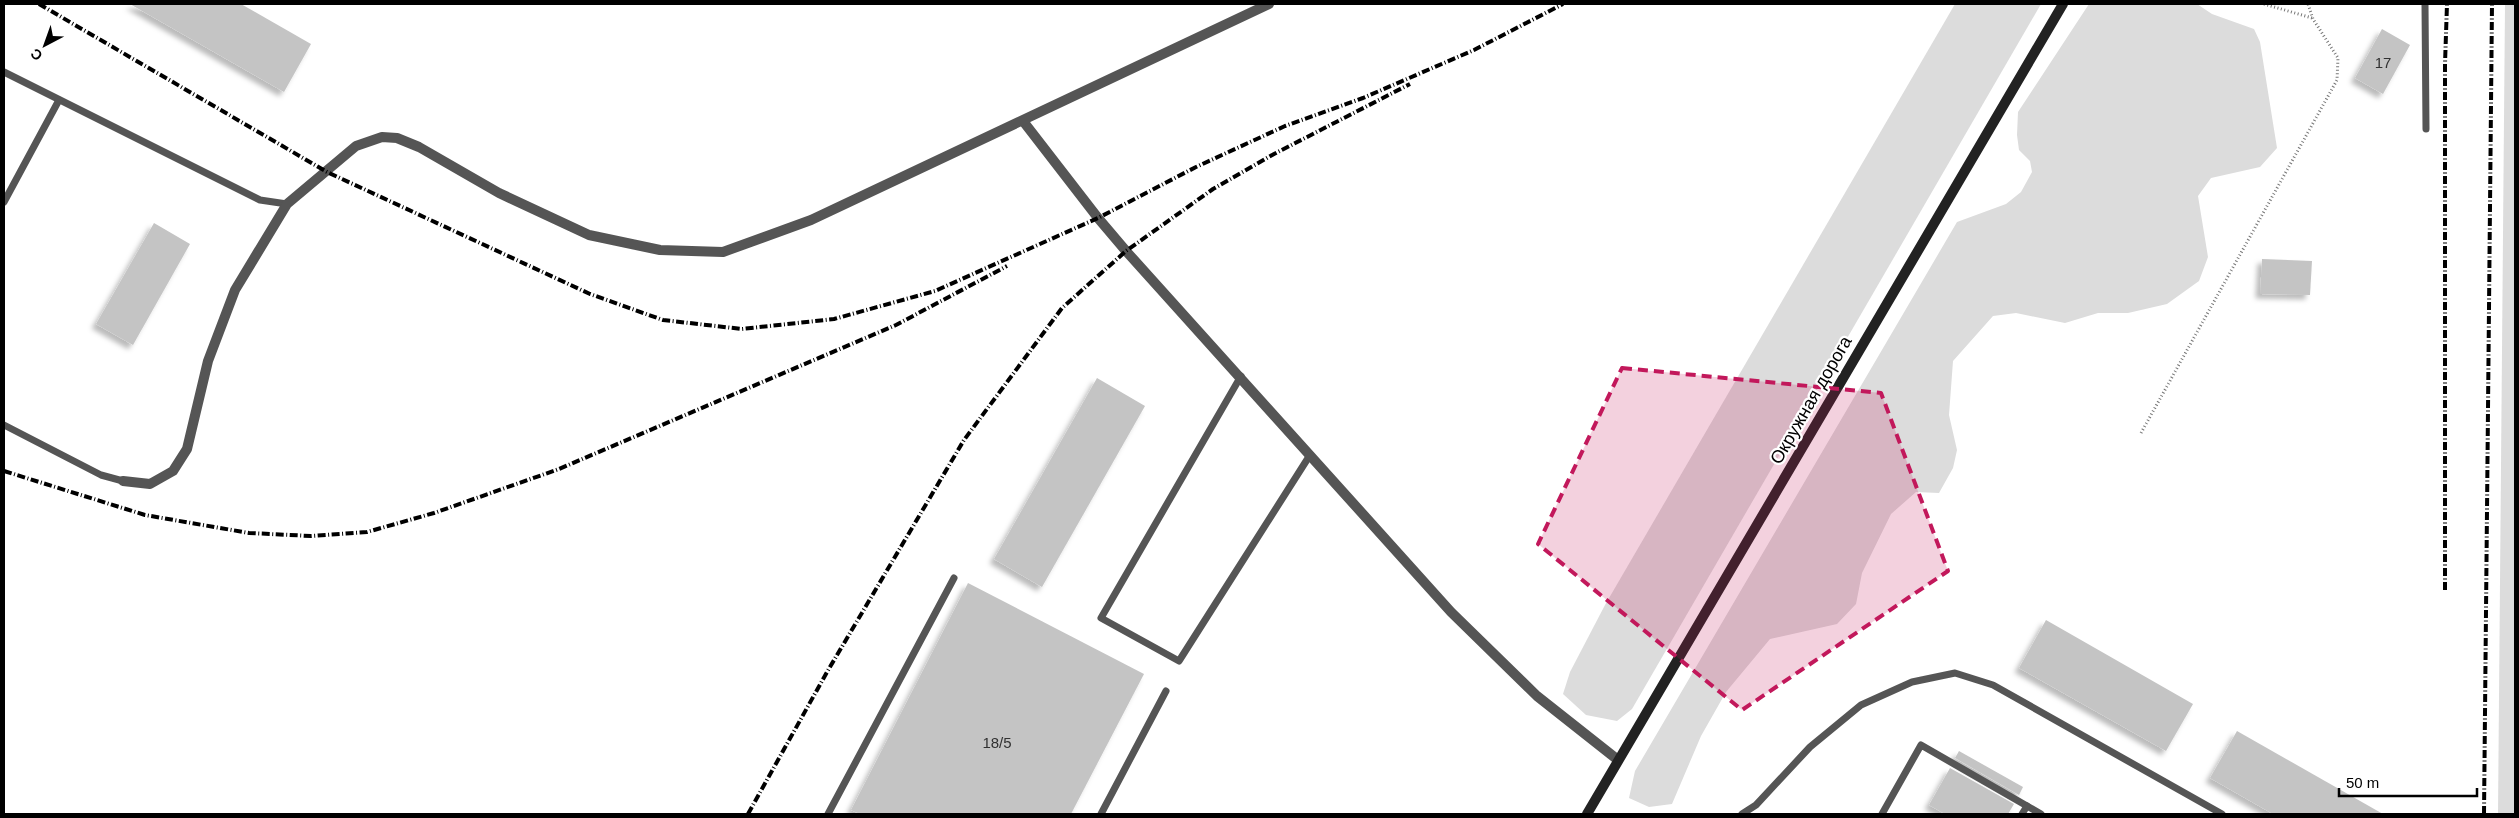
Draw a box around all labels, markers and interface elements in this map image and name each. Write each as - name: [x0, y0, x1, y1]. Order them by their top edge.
- north arrow: [20, 20, 70, 70]
- text: С: [27, 45, 46, 64]
- house number: 17: [2375, 54, 2391, 71]
- street label: Окружная дорога: [1766, 332, 1856, 468]
- house number: 18/5: [982, 734, 1012, 751]
- scale bar: [2339, 766, 2476, 798]
- text: 50 m: [2346, 774, 2379, 791]

